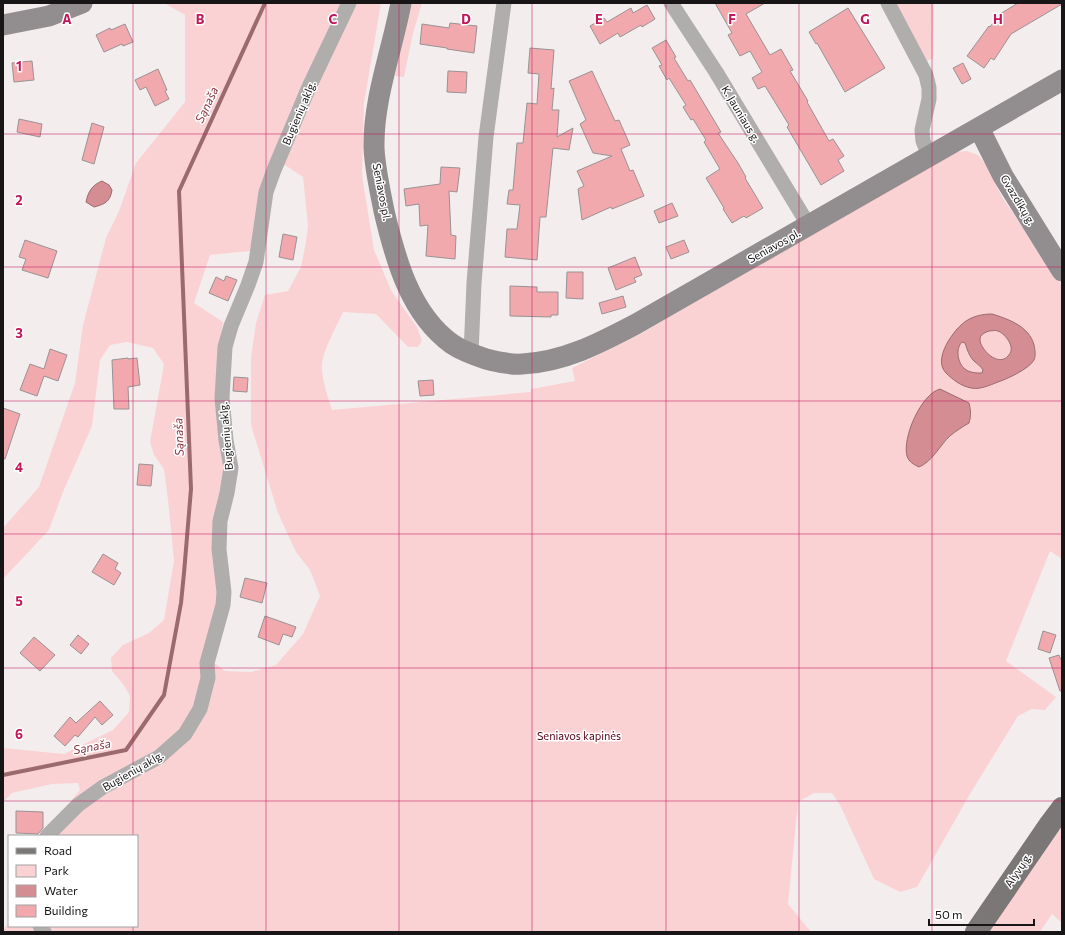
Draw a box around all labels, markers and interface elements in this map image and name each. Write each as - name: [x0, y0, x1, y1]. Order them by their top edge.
- text: A: [62, 11, 72, 27]
- text: B: [196, 11, 205, 27]
- text: C: [329, 11, 338, 27]
- text: D: [461, 11, 471, 27]
- text: E: [595, 11, 603, 27]
- text: F: [728, 11, 736, 27]
- text: G: [860, 11, 870, 27]
- text: H: [993, 11, 1003, 27]
- text: 1: [16, 58, 22, 74]
- street label: Bugienių aklg.: [279, 78, 318, 147]
- street label: K. Jauniaus g.: [719, 83, 764, 145]
- water label: Sąnaša: [192, 84, 221, 125]
- street label: Seniavos pl.: [371, 162, 394, 222]
- street label: Gvazdikų g.: [998, 172, 1039, 228]
- text: 2: [15, 192, 23, 208]
- street label: Seniavos pl.: [745, 226, 803, 265]
- text: 3: [15, 325, 23, 341]
- street label: Bugienių aklg.: [216, 401, 235, 471]
- water label: Sąnaša: [170, 418, 186, 456]
- text: 4: [15, 459, 23, 475]
- text: 5: [15, 593, 23, 609]
- text: 6: [15, 726, 23, 742]
- park label: Seniavos kapinės: [537, 729, 621, 742]
- water label: Sąnaša: [72, 736, 112, 757]
- street label: Bugienių aklg.: [100, 748, 166, 793]
- legend: [8, 835, 138, 927]
- text: Road: [44, 843, 72, 857]
- street label: Alyvų g.: [1001, 850, 1034, 889]
- text: Park: [44, 863, 70, 877]
- text: Water: [44, 883, 78, 897]
- scale bar: [929, 901, 1034, 927]
- text: Building: [44, 903, 88, 917]
- text: 50 m: [935, 907, 963, 921]

